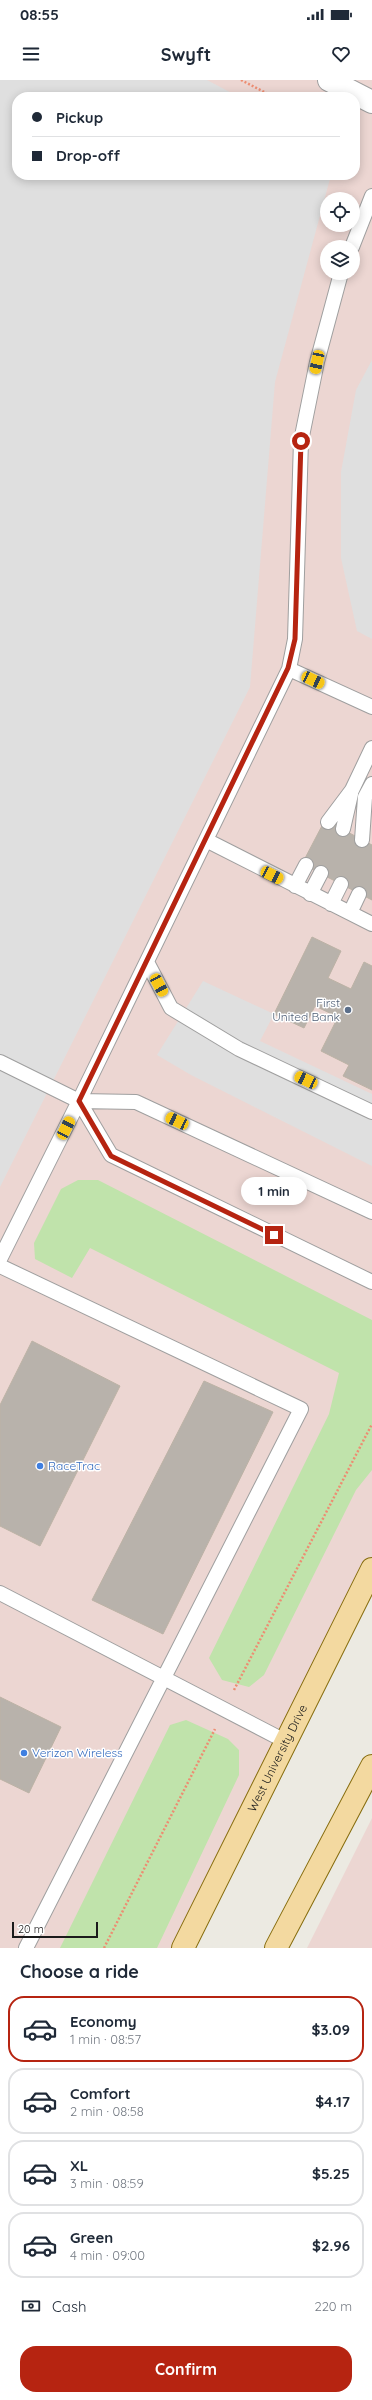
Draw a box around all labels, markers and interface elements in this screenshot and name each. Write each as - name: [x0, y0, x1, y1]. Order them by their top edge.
- text: 08:55: [20, 5, 59, 24]
- icon: menu: [20, 43, 42, 65]
- text: Swyft: [161, 43, 211, 66]
- icon: heart: [330, 43, 352, 65]
- text: Pickup: [56, 108, 103, 127]
- text: Drop-off: [56, 146, 120, 165]
- map controls: [320, 192, 360, 280]
- button: locate: [320, 192, 360, 232]
- button: layers: [320, 240, 360, 280]
- car: [309, 349, 325, 375]
- route start: [292, 432, 310, 450]
- car: [300, 669, 326, 691]
- car: [259, 864, 285, 886]
- car: [148, 972, 170, 998]
- place label: First United Bank: [272, 995, 340, 1024]
- marker: First United Bank: [343, 1005, 353, 1015]
- car: [293, 1069, 319, 1091]
- car: [164, 1110, 190, 1132]
- car: [55, 1115, 77, 1141]
- callout: 1 min: [241, 1177, 307, 1205]
- text: 1 min: [258, 1183, 290, 1199]
- route end: [265, 1226, 283, 1244]
- place label: RaceTrac: [48, 1458, 100, 1473]
- marker: RaceTrac: [35, 1461, 45, 1471]
- street label: West University Drive: [244, 1702, 310, 1814]
- place label: Verizon Wireless: [32, 1745, 123, 1760]
- marker: Verizon Wireless: [19, 1748, 29, 1758]
- scale bar: [12, 1920, 98, 1939]
- text: 20 m: [18, 1922, 44, 1936]
- text: Choose a ride: [20, 1960, 139, 1983]
- icon: car: [22, 2011, 58, 2047]
- text: Economy: [70, 2012, 137, 2031]
- text: $3.09: [312, 2020, 350, 2039]
- text: 1 min · 08:57: [70, 2031, 141, 2047]
- icon: car: [22, 2083, 58, 2119]
- text: Comfort: [70, 2084, 131, 2103]
- text: $4.17: [315, 2092, 350, 2111]
- text: 2 min · 08:58: [70, 2103, 144, 2119]
- icon: car: [22, 2155, 58, 2191]
- text: XL: [70, 2156, 88, 2175]
- text: $5.25: [312, 2164, 350, 2183]
- text: 3 min · 08:59: [70, 2175, 144, 2191]
- icon: car: [22, 2227, 58, 2263]
- text: Green: [70, 2228, 113, 2247]
- text: $2.96: [312, 2236, 350, 2255]
- text: 4 min · 09:00: [70, 2247, 145, 2263]
- icon: cash: [20, 2295, 42, 2317]
- text: Cash: [52, 2297, 86, 2316]
- text: 220 m: [314, 2298, 352, 2314]
- button: Confirm: [20, 2346, 352, 2392]

